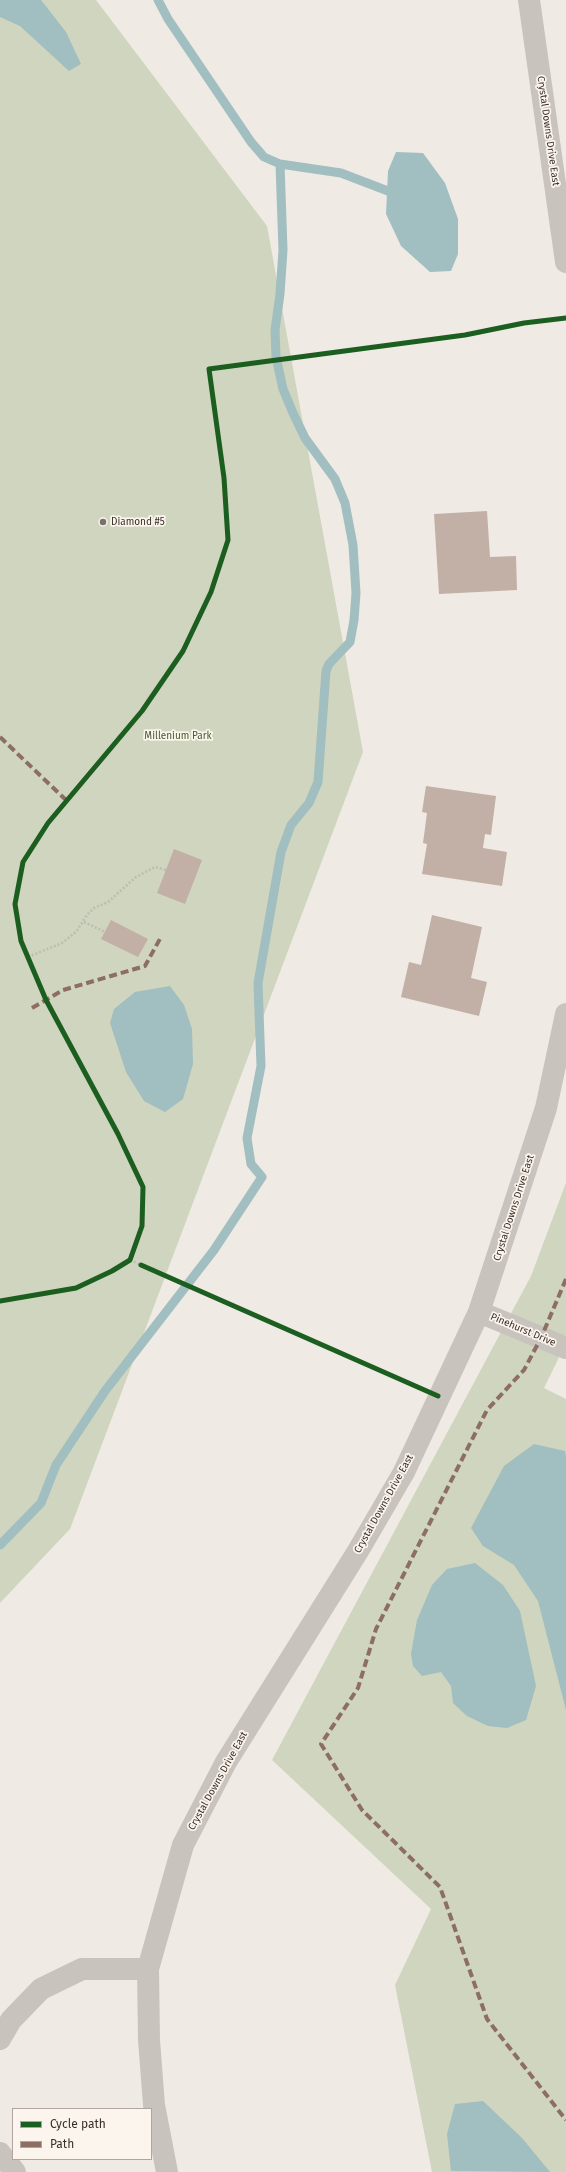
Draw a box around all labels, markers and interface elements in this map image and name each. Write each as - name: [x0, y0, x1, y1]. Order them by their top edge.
- street label: Crystal Downs Drive East: [534, 75, 562, 187]
- place label: Diamond #5: [111, 516, 165, 528]
- marker: Diamond #5: [98, 517, 108, 527]
- park label: Millenium Park: [144, 730, 212, 742]
- street label: Crystal Downs Drive East: [491, 1153, 537, 1263]
- street label: Pinehurst Drive: [489, 1311, 557, 1349]
- street label: Crystal Downs Drive East: [352, 1453, 416, 1555]
- street label: Crystal Downs Drive East: [186, 1730, 250, 1832]
- legend: [12, 2108, 152, 2160]
- text: Cycle path: [50, 2117, 106, 2131]
- text: Path: [50, 2137, 74, 2151]

